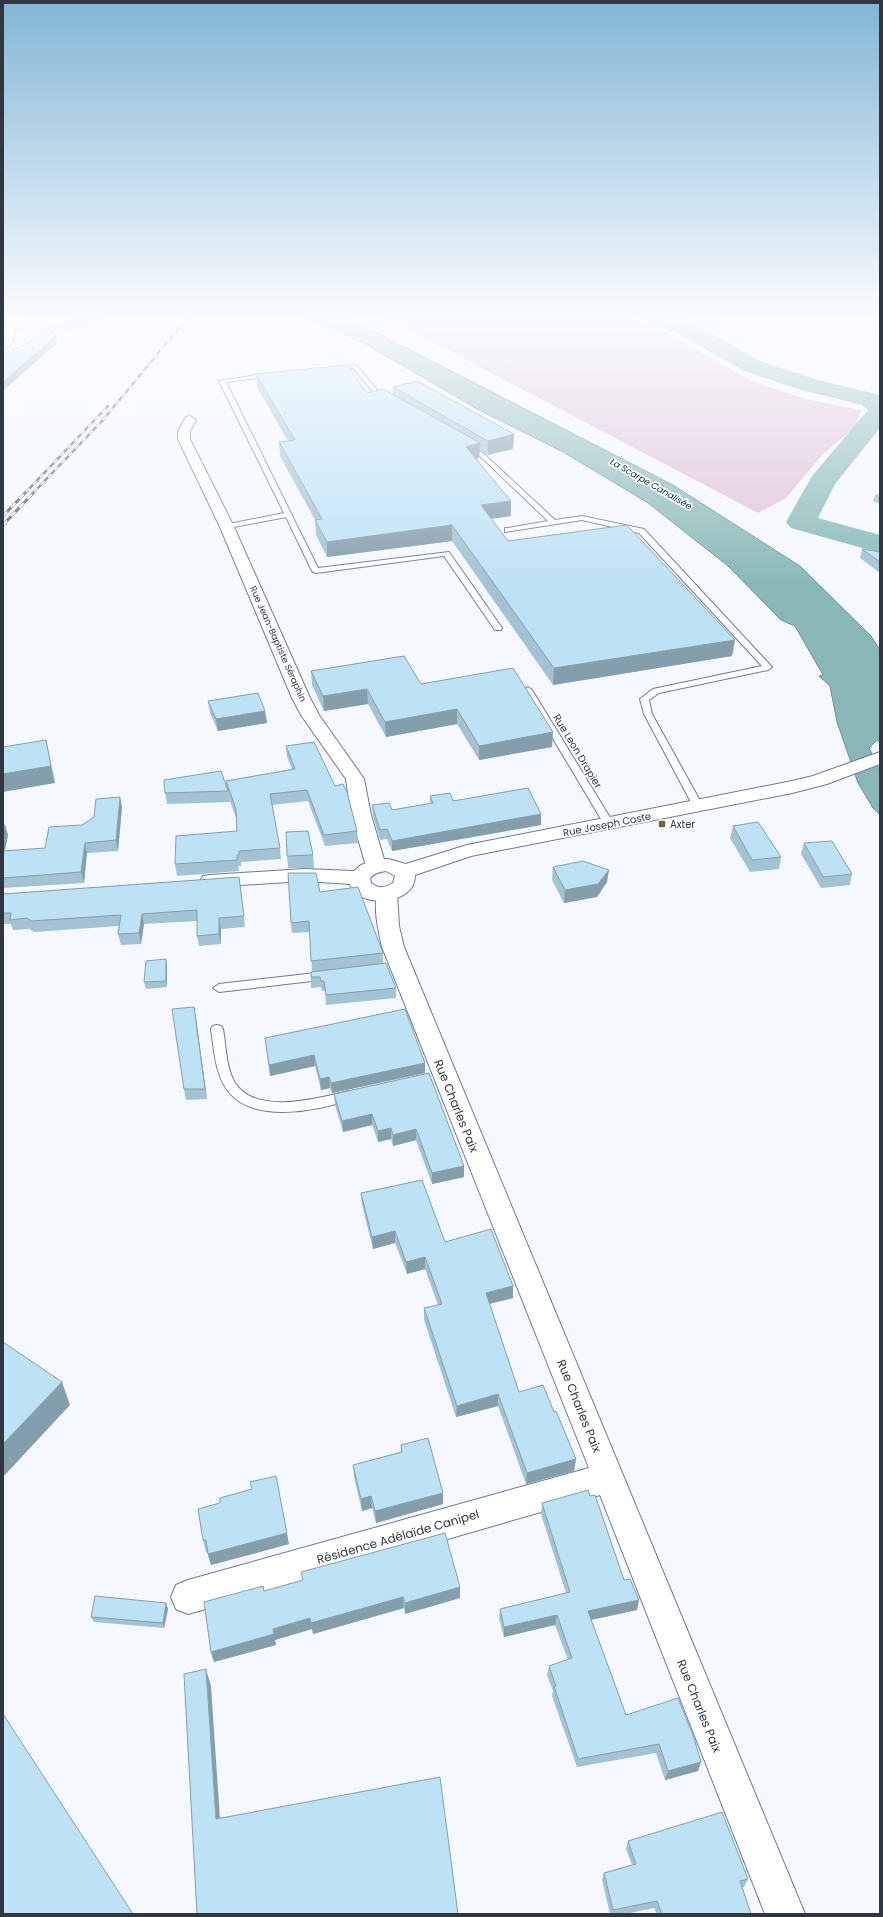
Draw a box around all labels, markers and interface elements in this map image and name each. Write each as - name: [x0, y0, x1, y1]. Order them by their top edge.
- water label: La Scarpe Canalisée: [608, 456, 694, 512]
- street label: Rue Jean-Baptiste Séraphin: [247, 584, 309, 704]
- street label: Rue Leon Drapier: [549, 711, 606, 791]
- street label: Rue Joseph Coste: [562, 809, 652, 840]
- place label: Axter: [670, 817, 695, 832]
- marker: Axter: [657, 819, 667, 829]
- street label: Rue Charles Paix: [430, 1057, 483, 1155]
- street label: Rue Charles Paix: [553, 1357, 606, 1455]
- street label: Résidence Adélaïde Canipel: [315, 1505, 481, 1568]
- street label: Rue Charles Paix: [673, 1657, 726, 1755]

